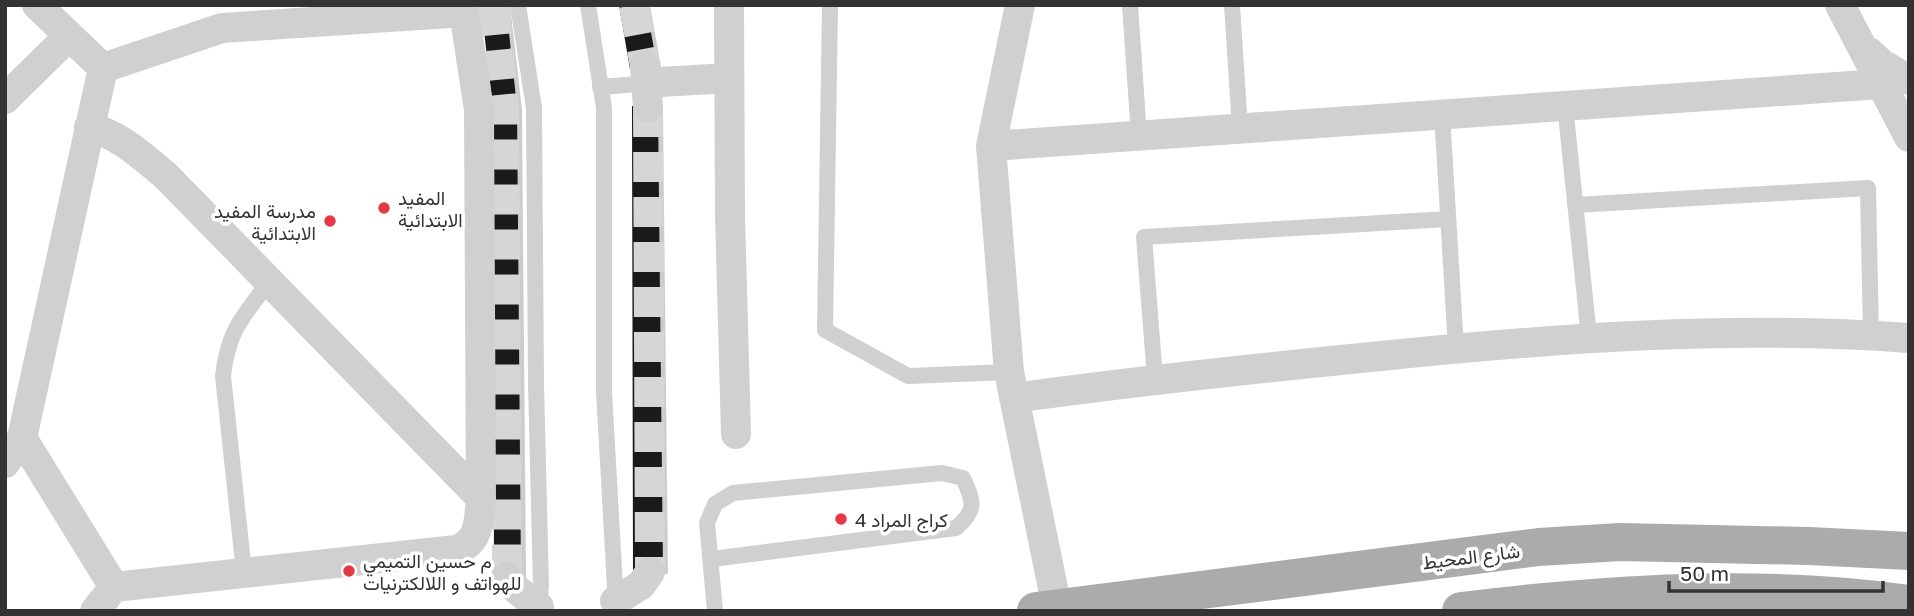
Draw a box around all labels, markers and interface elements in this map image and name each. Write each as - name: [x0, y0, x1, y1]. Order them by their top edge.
- place label: المفيد الابتدائية: [398, 186, 463, 232]
- place label: مدرسة المفيد الابتدائية: [214, 199, 316, 245]
- marker: المفيد الابتدائية: [376, 200, 392, 216]
- marker: مدرسة المفيد الابتدائية: [322, 213, 338, 229]
- place label: كراج المراد 4: [855, 508, 948, 533]
- marker: كراج المراد 4: [833, 511, 849, 527]
- street label: شارع المحيط: [1421, 539, 1521, 575]
- place label: م حسين التميمي للهواتف و اللالكترنيات: [363, 549, 522, 595]
- scale bar: [1669, 550, 1882, 594]
- text: 50 m: [1680, 560, 1729, 586]
- marker: م حسين التميمي للهواتف و اللالكترنيات: [341, 563, 357, 579]

